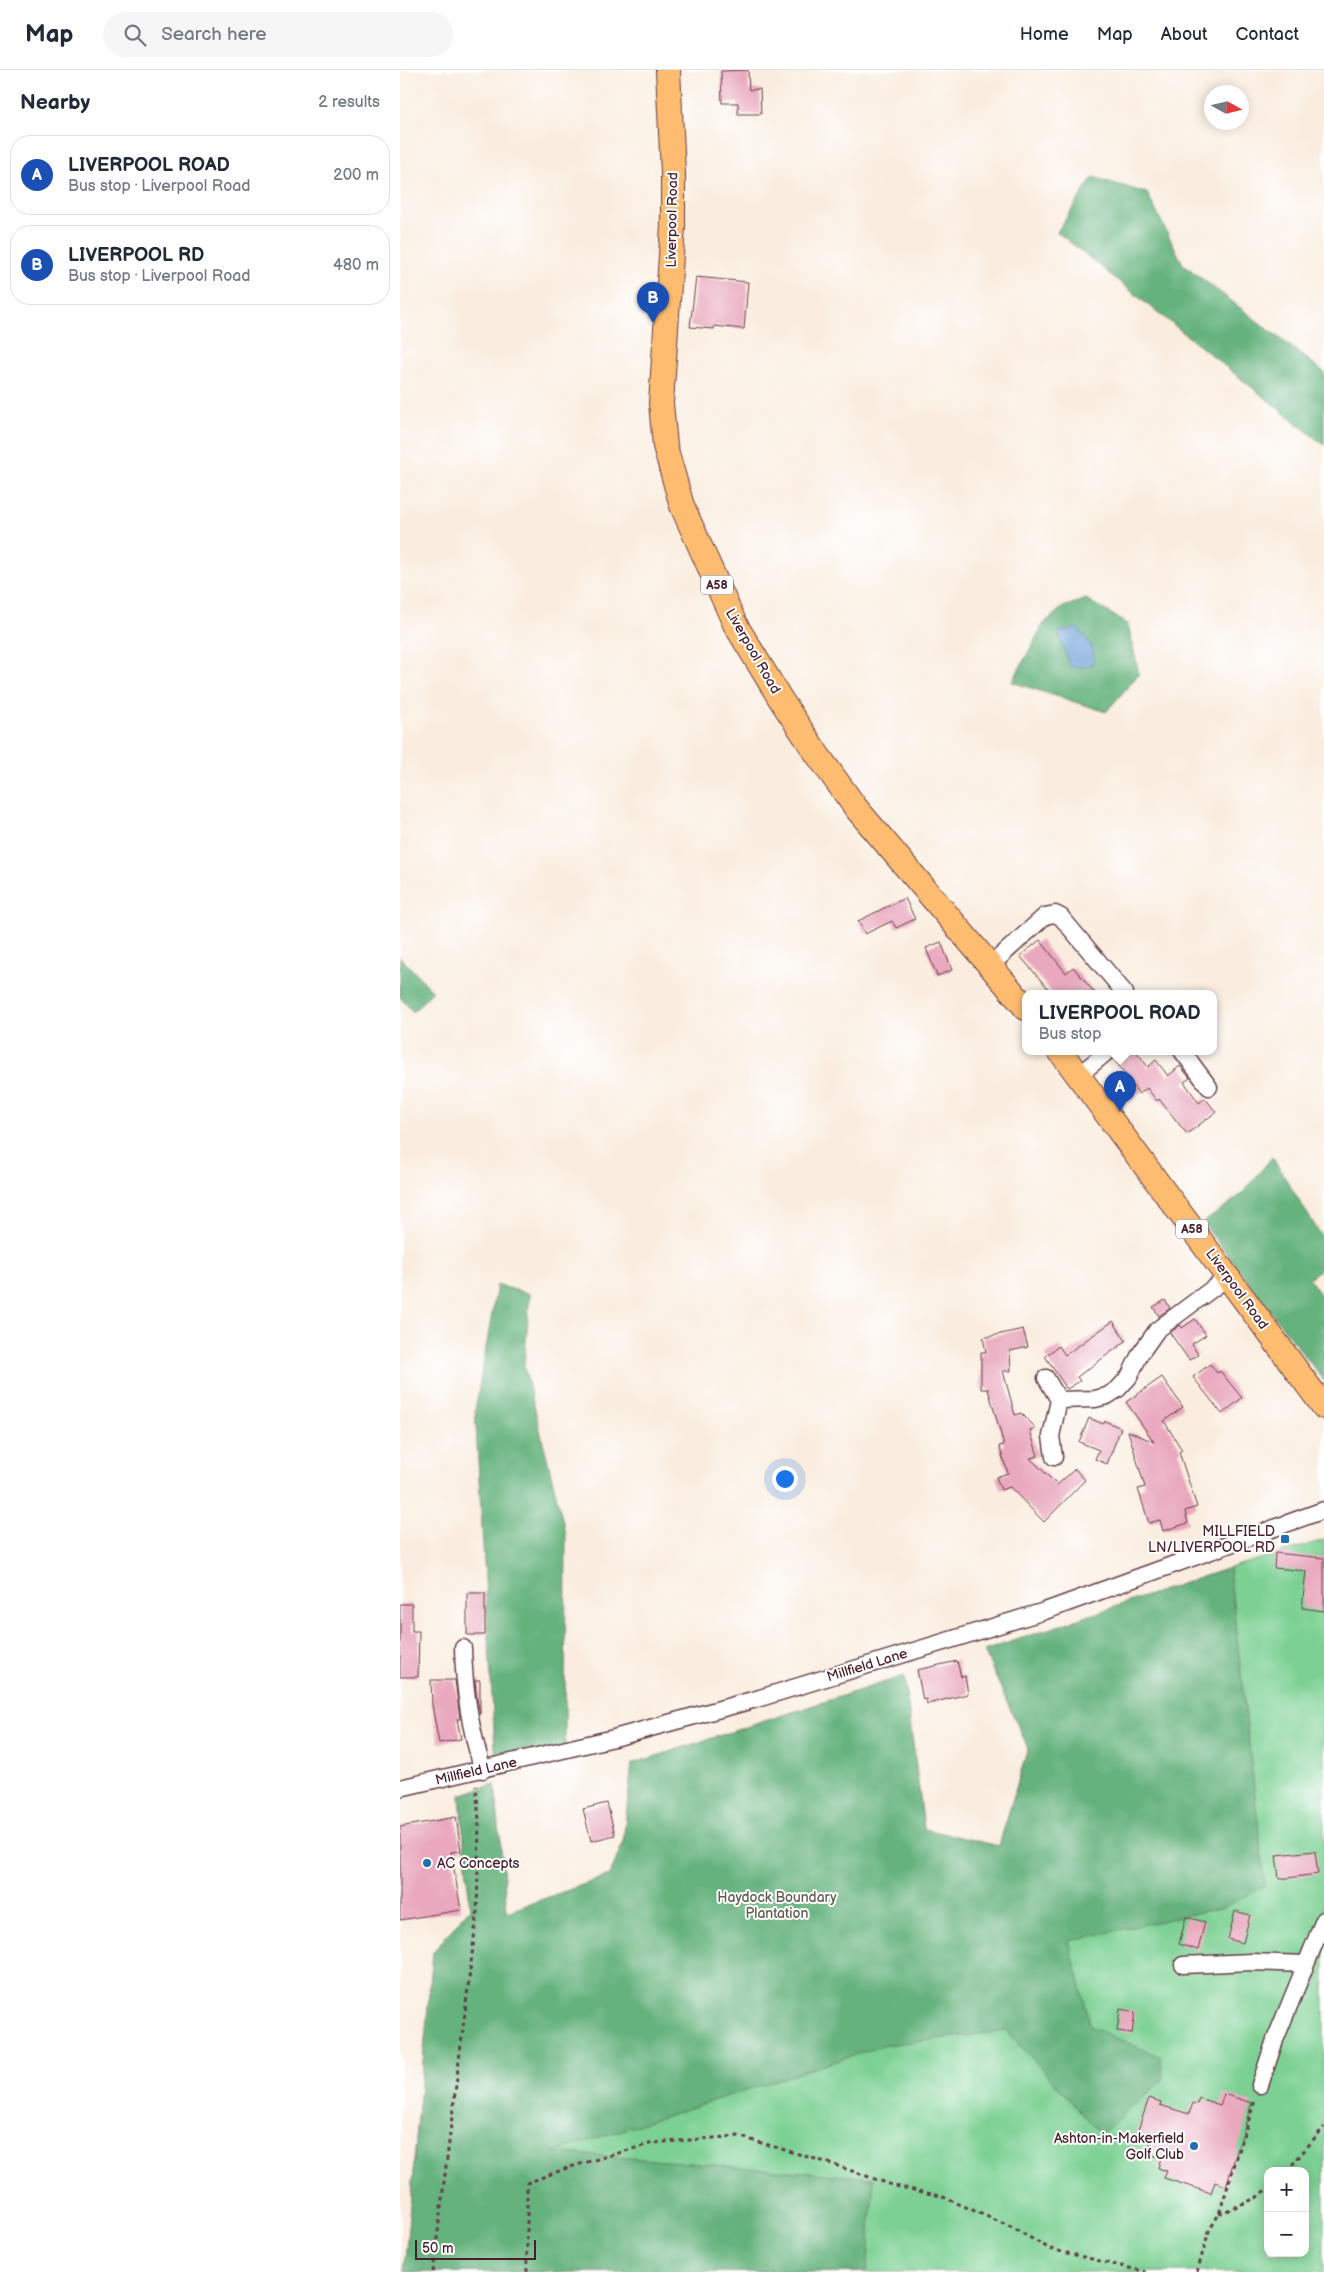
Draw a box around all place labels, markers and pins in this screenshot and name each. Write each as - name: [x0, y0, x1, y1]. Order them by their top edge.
- pin: B: [637, 282, 669, 323]
- pin: A: [1104, 1071, 1136, 1112]
- place label: MILLFIELD LN/LIVERPOOL RD: [1148, 1523, 1275, 1556]
- marker: MILLFIELD LN/LIVERPOOL RD: [1279, 1533, 1291, 1545]
- place label: AC Concepts: [437, 1855, 520, 1872]
- marker: AC Concepts: [421, 1857, 433, 1869]
- place label: Ashton-in-Makerfield Golf Club: [1054, 2130, 1184, 2163]
- marker: Ashton-in-Makerfield Golf Club: [1188, 2140, 1200, 2152]

